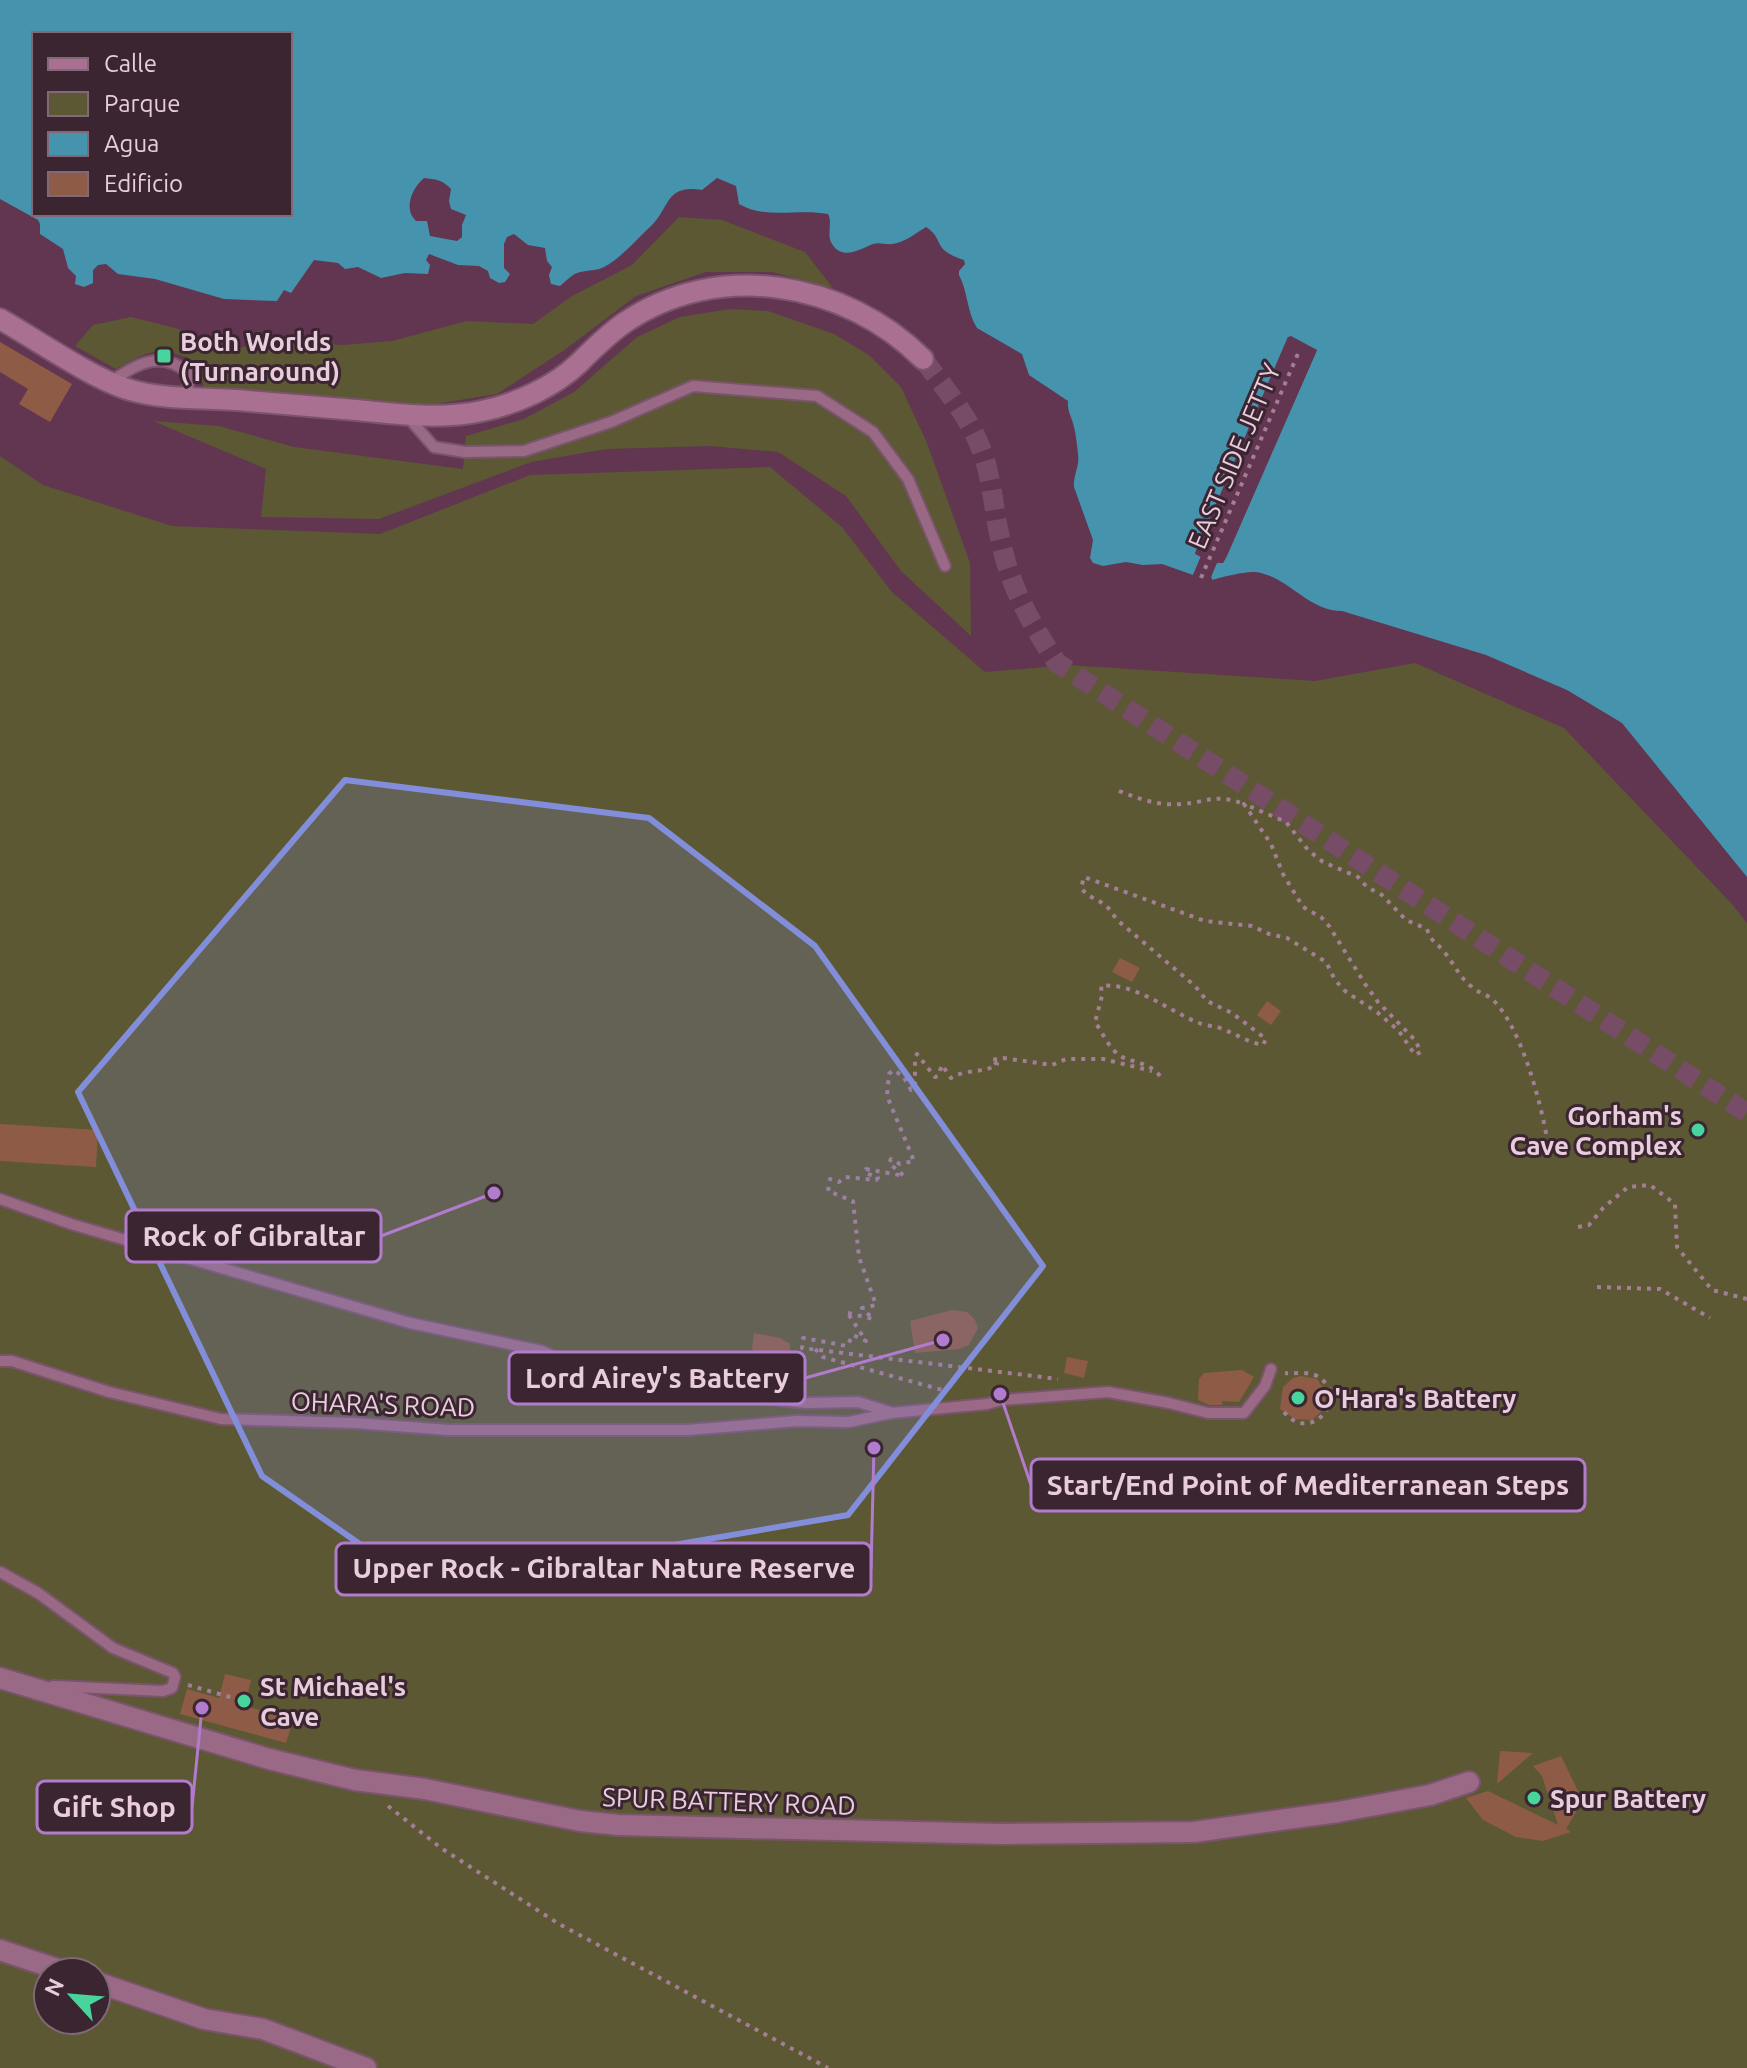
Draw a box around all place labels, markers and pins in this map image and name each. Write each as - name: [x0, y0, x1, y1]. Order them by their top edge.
- place label: Both Worlds (Turnaround): [180, 327, 340, 386]
- marker: Both Worlds (Turnaround): [155, 347, 173, 365]
- place label: Gorham's Cave Complex: [1510, 1101, 1682, 1160]
- marker: Gorham's Cave Complex: [1689, 1121, 1707, 1139]
- callout: Rock of Gibraltar: [126, 1210, 381, 1262]
- callout: Lord Airey's Battery: [509, 1352, 805, 1404]
- place label: O'Hara's Battery: [1314, 1384, 1517, 1413]
- marker: O'Hara's Battery: [1289, 1389, 1307, 1407]
- callout: Start/End Point of Mediterranean Steps: [1031, 1459, 1585, 1511]
- callout: Upper Rock - Gibraltar Nature Reserve: [336, 1543, 871, 1595]
- place label: St Michael's Cave: [260, 1672, 406, 1731]
- marker: St Michael's Cave: [235, 1692, 253, 1710]
- callout: Gift Shop: [37, 1781, 192, 1833]
- place label: Spur Battery: [1550, 1784, 1706, 1813]
- marker: Spur Battery: [1525, 1789, 1543, 1807]

